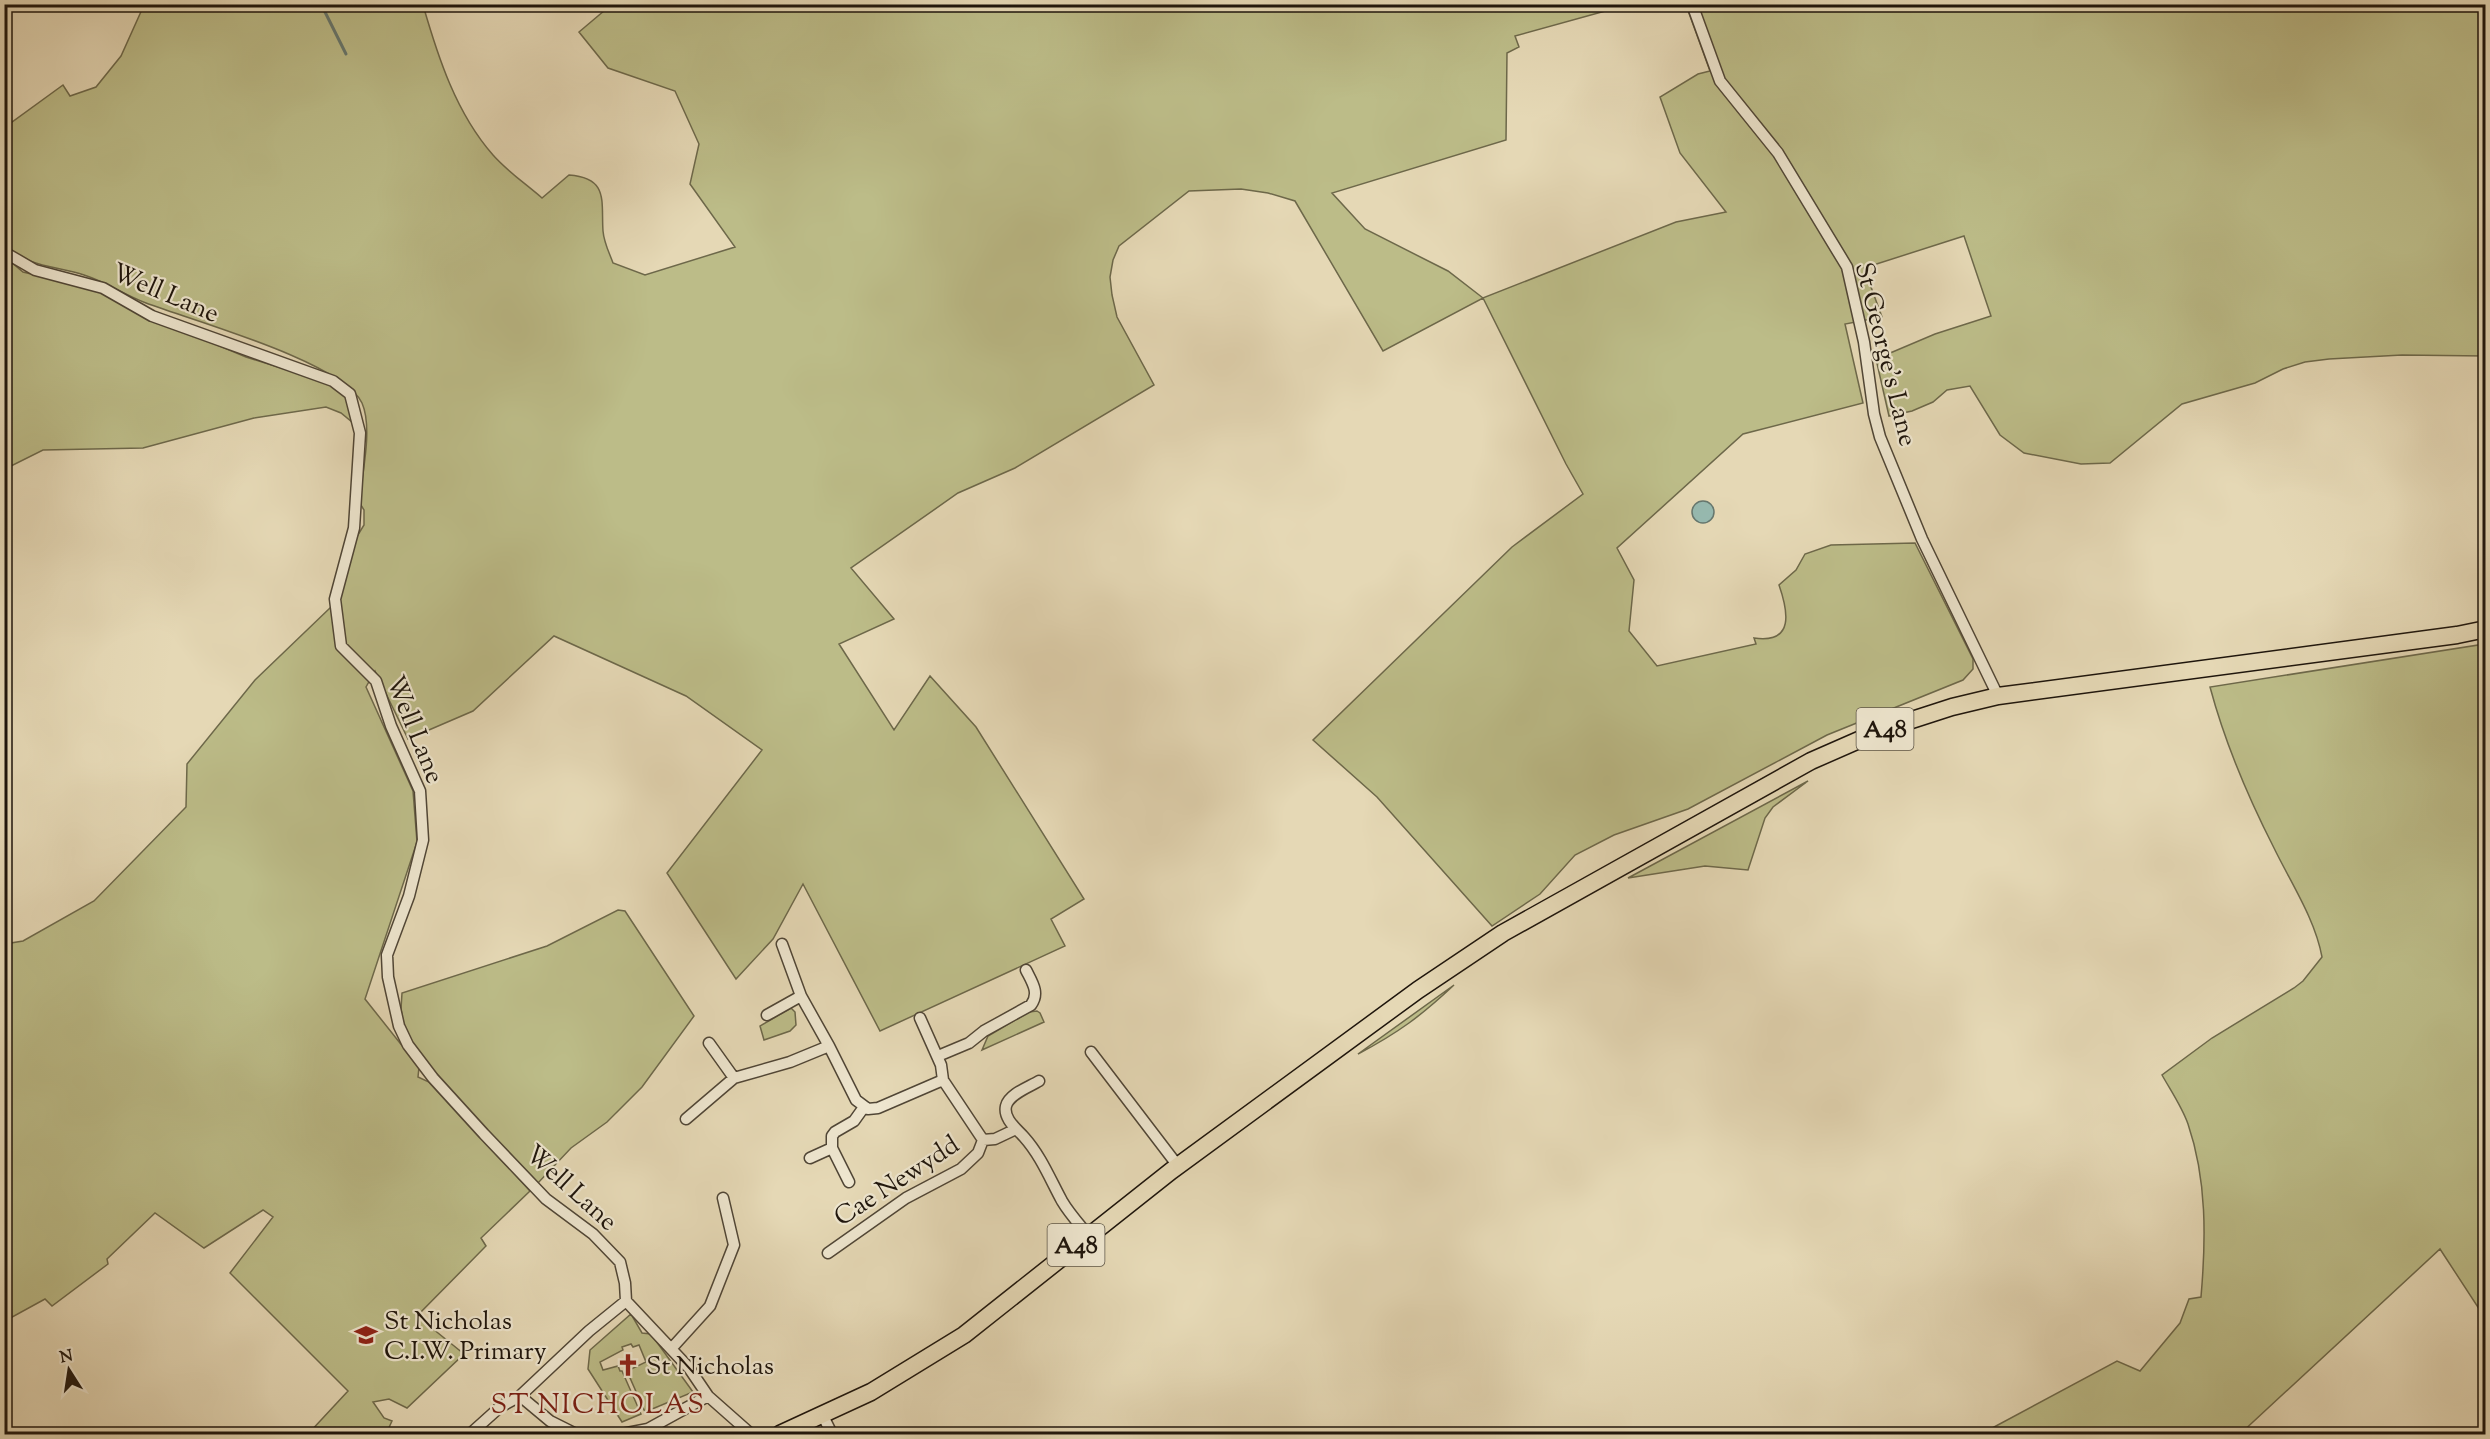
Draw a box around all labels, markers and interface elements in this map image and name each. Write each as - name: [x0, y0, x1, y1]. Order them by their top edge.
- street label: Well Lane: [106, 255, 224, 333]
- street label: St George's Lane: [1844, 259, 1925, 450]
- street label: Well Lane: [375, 670, 452, 789]
- road number: A48: [1856, 708, 1914, 750]
- street label: Cae Newydd: [827, 1127, 968, 1237]
- street label: Well Lane: [516, 1137, 625, 1241]
- road number: A48: [1048, 1224, 1104, 1266]
- place label: St Nicholas C.I.W. Primary: [384, 1304, 547, 1371]
- school or university icon: St Nicholas C.I.W. Primary: [353, 1322, 379, 1348]
- north arrow: [39, 1340, 99, 1400]
- text: N: [58, 1345, 75, 1370]
- place label: St Nicholas: [646, 1349, 774, 1386]
- church icon: St Nicholas: [615, 1352, 641, 1378]
- district label: ST NICHOLAS: [491, 1386, 705, 1426]

